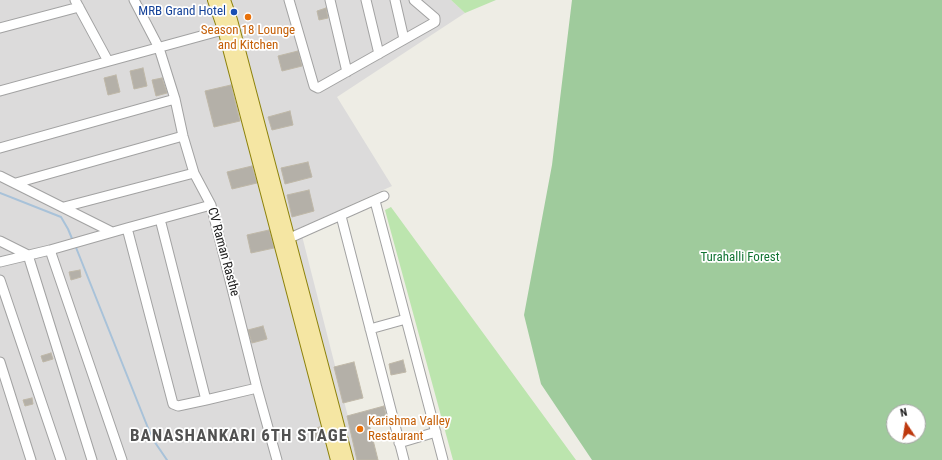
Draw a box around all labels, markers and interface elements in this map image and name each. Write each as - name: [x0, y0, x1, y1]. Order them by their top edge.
- place label: MRB Grand Hotel: [138, 4, 226, 20]
- marker: MRB Grand Hotel: [229, 7, 239, 17]
- marker: Season 18 Lounge and Kitchen: [243, 12, 253, 22]
- place label: Season 18 Lounge and Kitchen: [201, 23, 295, 54]
- street label: CV Raman Rasthe: [204, 206, 242, 298]
- park label: Turahalli Forest: [700, 250, 780, 266]
- north arrow: [886, 404, 926, 444]
- text: N: [899, 406, 908, 420]
- place label: Karishma Valley Restaurant: [368, 414, 450, 445]
- marker: Karishma Valley Restaurant: [355, 424, 365, 434]
- district label: BANASHANKARI 6TH STAGE: [130, 427, 348, 447]

